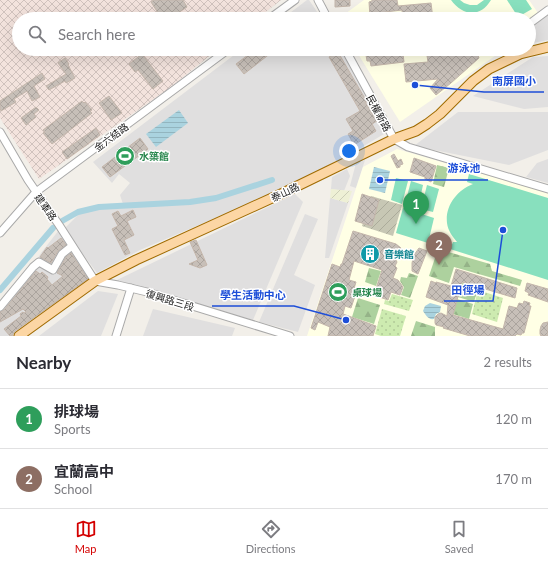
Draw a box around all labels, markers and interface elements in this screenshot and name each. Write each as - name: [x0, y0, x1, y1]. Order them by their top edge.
- search box: [12, 12, 536, 56]
- icon: search: [26, 23, 48, 45]
- text: Search here: [58, 25, 135, 43]
- callout: 南屏國小: [484, 69, 544, 92]
- text: 南屏國小: [492, 74, 536, 87]
- street label: 民權新路: [364, 93, 394, 133]
- street label: 金六結路: [91, 120, 131, 154]
- your location: [339, 141, 359, 161]
- sports icon: 水築館: [114, 145, 136, 167]
- place label: 水築館: [139, 150, 169, 162]
- callout: 游泳池: [439, 157, 488, 180]
- text: 游泳池: [448, 161, 481, 174]
- street label: 泰山路: [269, 180, 301, 204]
- street label: 建軍路: [32, 191, 60, 223]
- pin: 1: [403, 191, 429, 224]
- pin: 2: [426, 232, 452, 265]
- building icon: 音樂館: [359, 243, 381, 265]
- place label: 音樂館: [384, 248, 414, 260]
- callout: 田徑場: [444, 278, 493, 301]
- sports icon: 桌球場: [327, 281, 349, 303]
- callout: 學生活動中心: [212, 283, 294, 306]
- text: 田徑場: [452, 283, 485, 296]
- place label: 桌球場: [352, 286, 382, 298]
- street label: 復興路三段: [144, 287, 196, 313]
- text: 學生活動中心: [220, 288, 286, 301]
- text: Nearby: [16, 352, 71, 373]
- text: 2 results: [484, 354, 532, 370]
- text: 排球場: [54, 402, 99, 420]
- text: 1: [25, 411, 33, 427]
- text: 120 m: [495, 411, 532, 427]
- text: Sports: [54, 421, 91, 437]
- text: 宜蘭高中: [54, 462, 114, 480]
- text: 2: [25, 471, 33, 487]
- text: 170 m: [495, 471, 532, 487]
- text: School: [54, 481, 92, 497]
- tab: Map: [75, 518, 97, 555]
- tab: Directions: [246, 518, 295, 555]
- tab: Saved: [445, 518, 473, 555]

